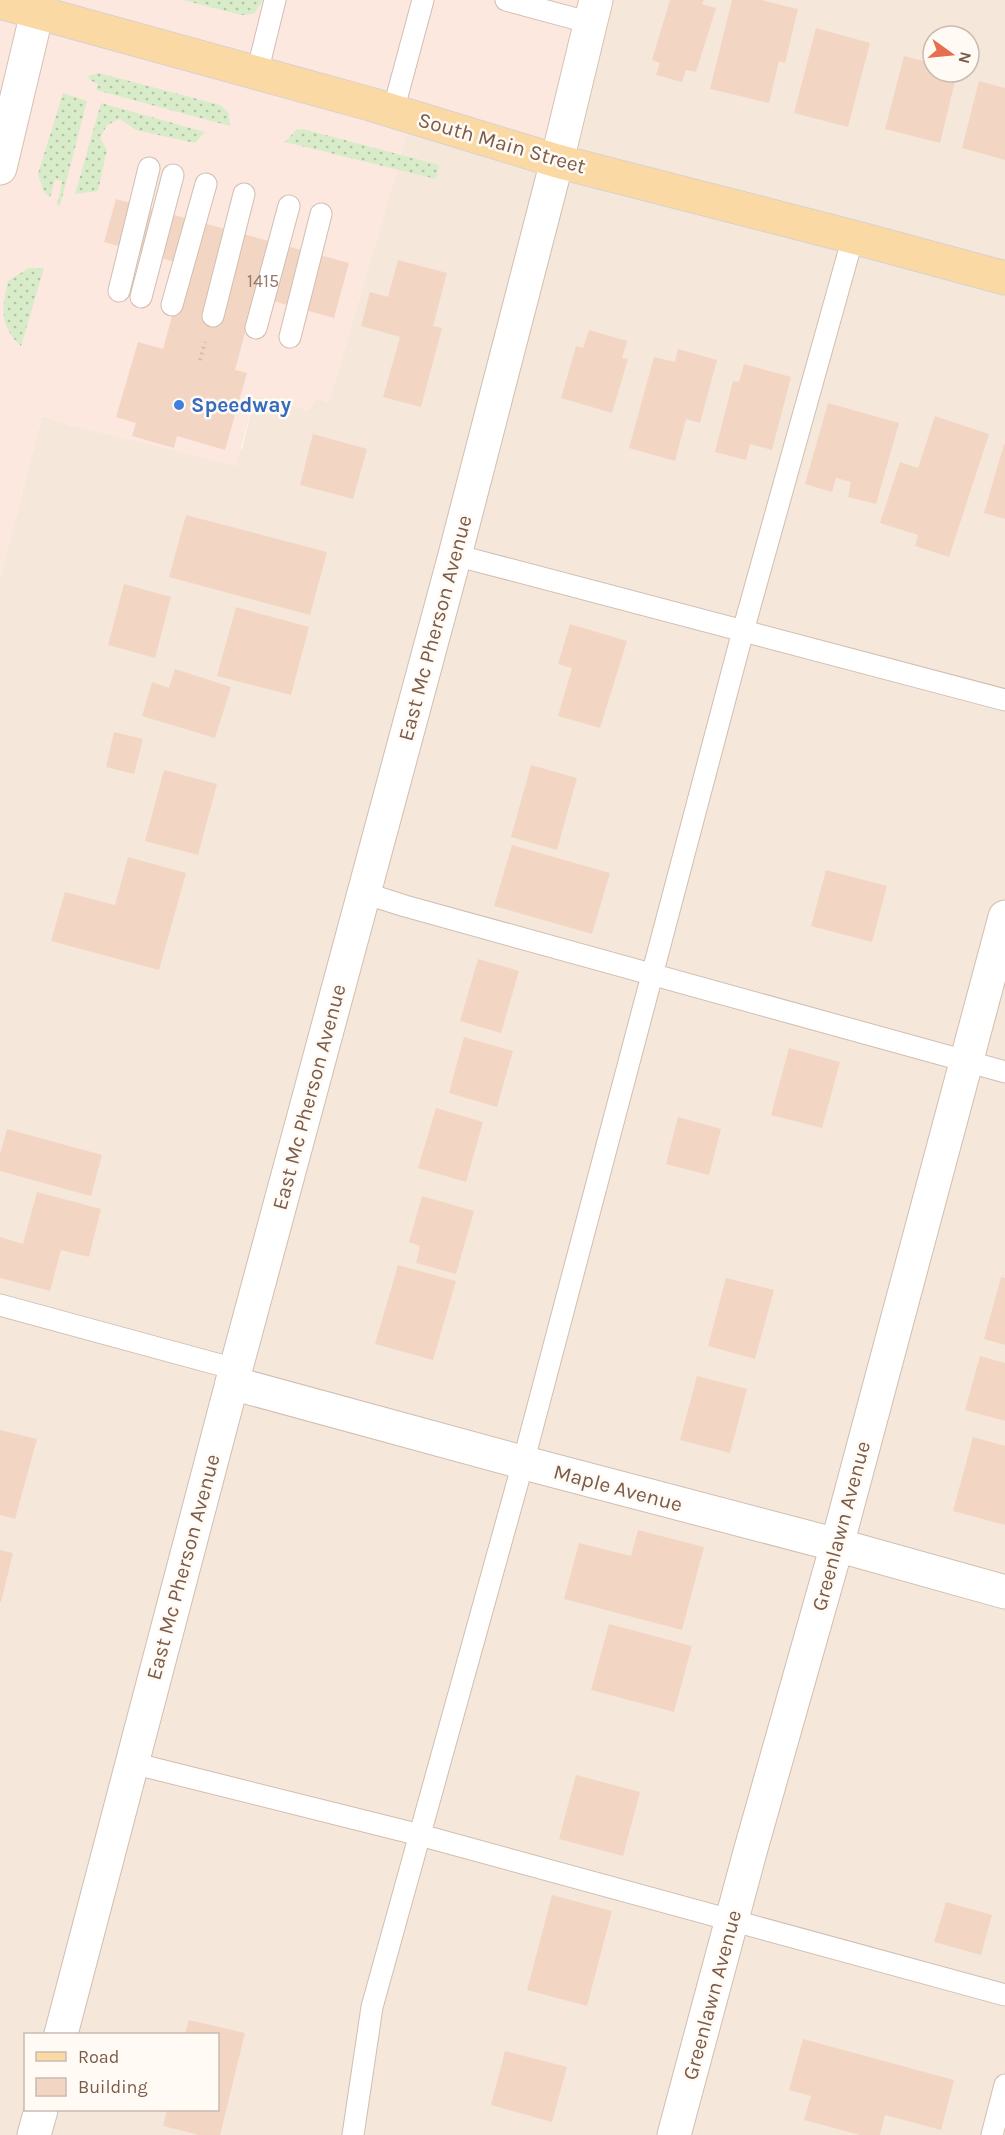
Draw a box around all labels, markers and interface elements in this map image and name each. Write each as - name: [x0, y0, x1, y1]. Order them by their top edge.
- north arrow: [921, 24, 981, 84]
- text: N: [954, 50, 976, 66]
- street label: South Main Street: [415, 108, 589, 178]
- house number: 1415: [247, 270, 279, 292]
- place label: Speedway: [191, 393, 292, 417]
- marker: Speedway: [172, 398, 186, 412]
- street label: East Mc Pherson Avenue: [393, 512, 477, 744]
- street label: East Mc Pherson Avenue: [267, 981, 351, 1213]
- street label: Greenlawn Avenue: [807, 1438, 875, 1614]
- street label: East Mc Pherson Avenue: [141, 1451, 225, 1683]
- street label: Maple Avenue: [551, 1459, 685, 1517]
- street label: Greenlawn Avenue: [678, 1907, 746, 2083]
- legend: [24, 2033, 219, 2111]
- text: Road: [78, 2046, 119, 2068]
- text: Building: [78, 2076, 148, 2098]

